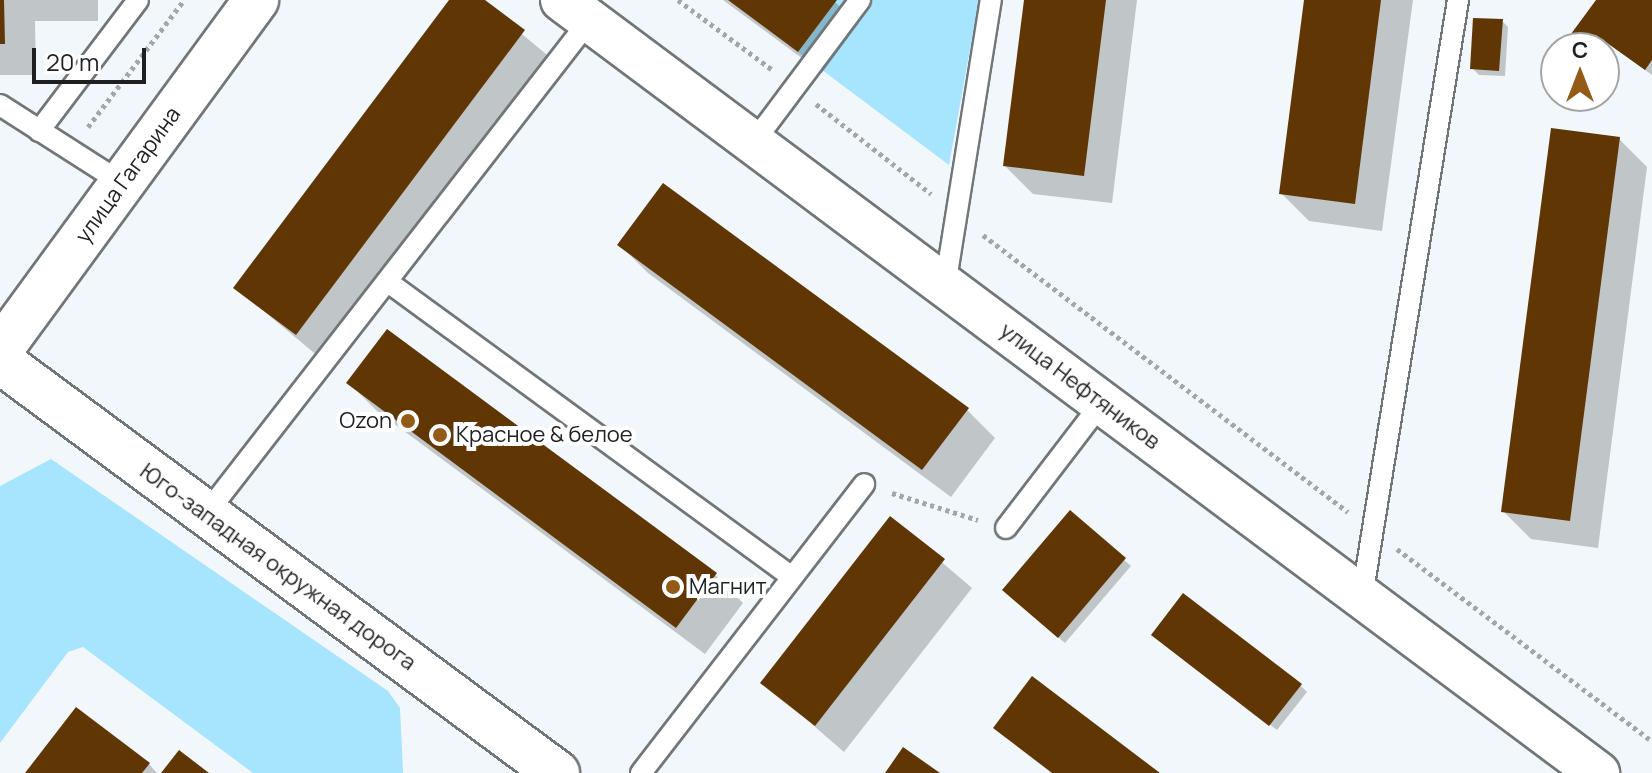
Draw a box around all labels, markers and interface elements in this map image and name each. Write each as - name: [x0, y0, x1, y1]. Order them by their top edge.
- scale bar: [36, 32, 150, 82]
- north arrow: [1540, 32, 1620, 112]
- text: С: [1572, 35, 1588, 65]
- text: 20 m: [46, 45, 99, 78]
- street label: улица Гагарина: [70, 102, 186, 248]
- street label: улица Нефтяников: [995, 317, 1165, 455]
- place label: Ozon: [339, 408, 392, 434]
- marker: Ozon: [399, 412, 417, 430]
- place label: Красное & белое: [456, 422, 633, 448]
- marker: Красное & белое: [431, 426, 449, 444]
- street label: Юго-западная окружная дорога: [135, 458, 421, 676]
- place label: Магнит: [689, 574, 767, 600]
- marker: Магнит: [664, 578, 682, 596]

